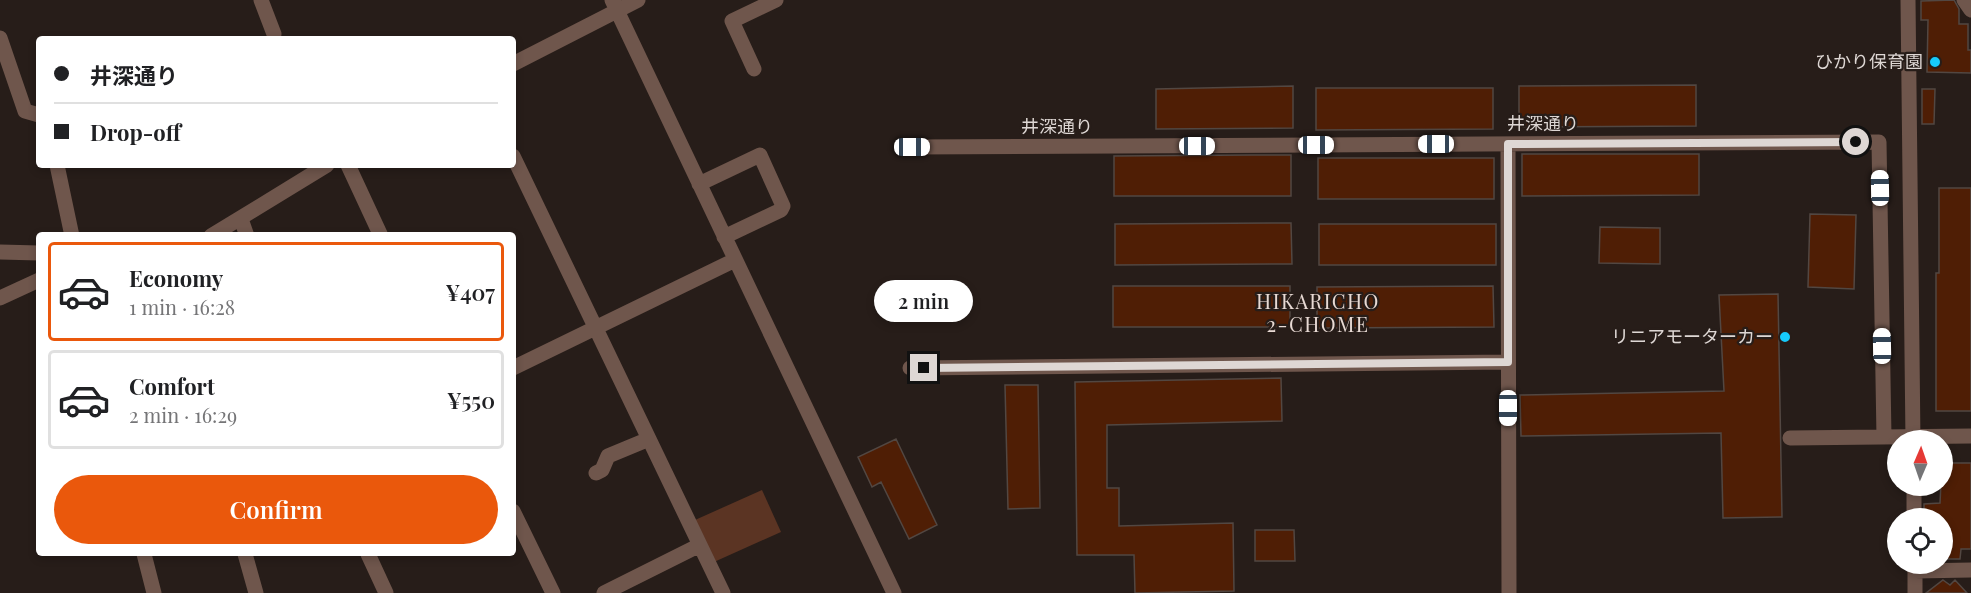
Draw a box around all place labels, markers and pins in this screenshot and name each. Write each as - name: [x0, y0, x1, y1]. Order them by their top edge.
- place label: ひかり保育園: [1815, 49, 1923, 73]
- marker: ひかり保育園: [1928, 55, 1942, 69]
- place label: リニアモーターカー: [1611, 324, 1773, 348]
- marker: リニアモーターカー: [1778, 330, 1792, 344]

